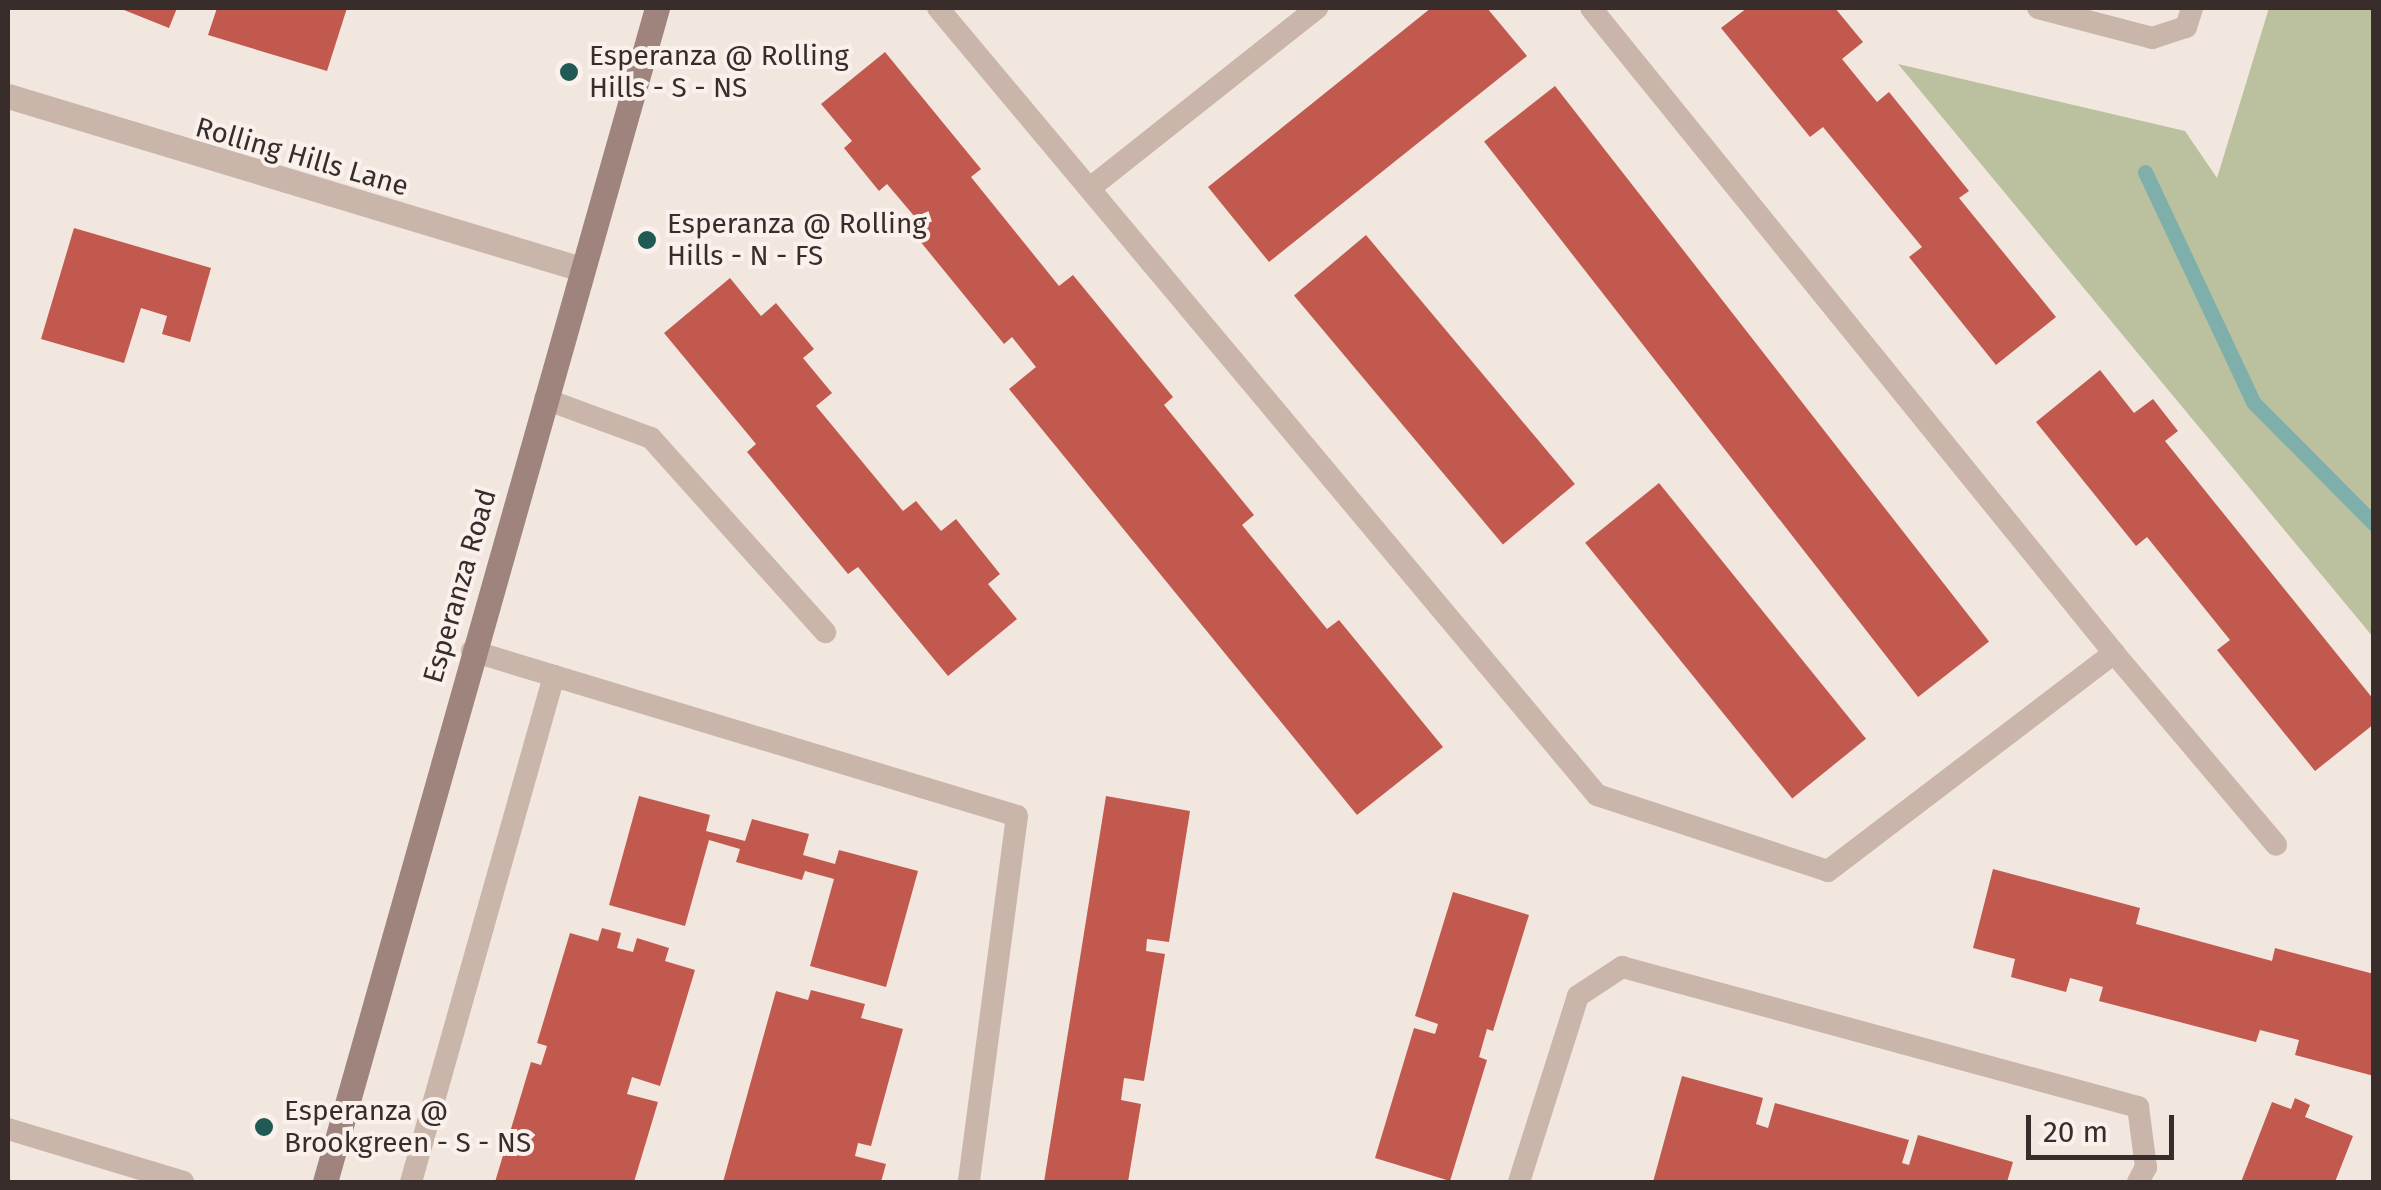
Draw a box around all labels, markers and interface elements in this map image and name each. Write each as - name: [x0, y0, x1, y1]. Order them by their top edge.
- place label: Esperanza @ Rolling Hills - S - NS: [589, 39, 849, 105]
- marker: Esperanza @ Rolling Hills - S - NS: [558, 61, 580, 83]
- street label: Rolling Hills Lane: [192, 111, 412, 203]
- place label: Esperanza @ Rolling Hills - N - FS: [667, 207, 927, 273]
- marker: Esperanza @ Rolling Hills - N - FS: [636, 229, 658, 251]
- street label: Esperanza Road: [416, 485, 504, 687]
- place label: Esperanza @ Brookgreen - S - NS: [284, 1094, 531, 1160]
- scale bar: [2031, 1095, 2178, 1157]
- text: 20 m: [2043, 1114, 2108, 1150]
- marker: Esperanza @ Brookgreen - S - NS: [253, 1116, 275, 1138]

